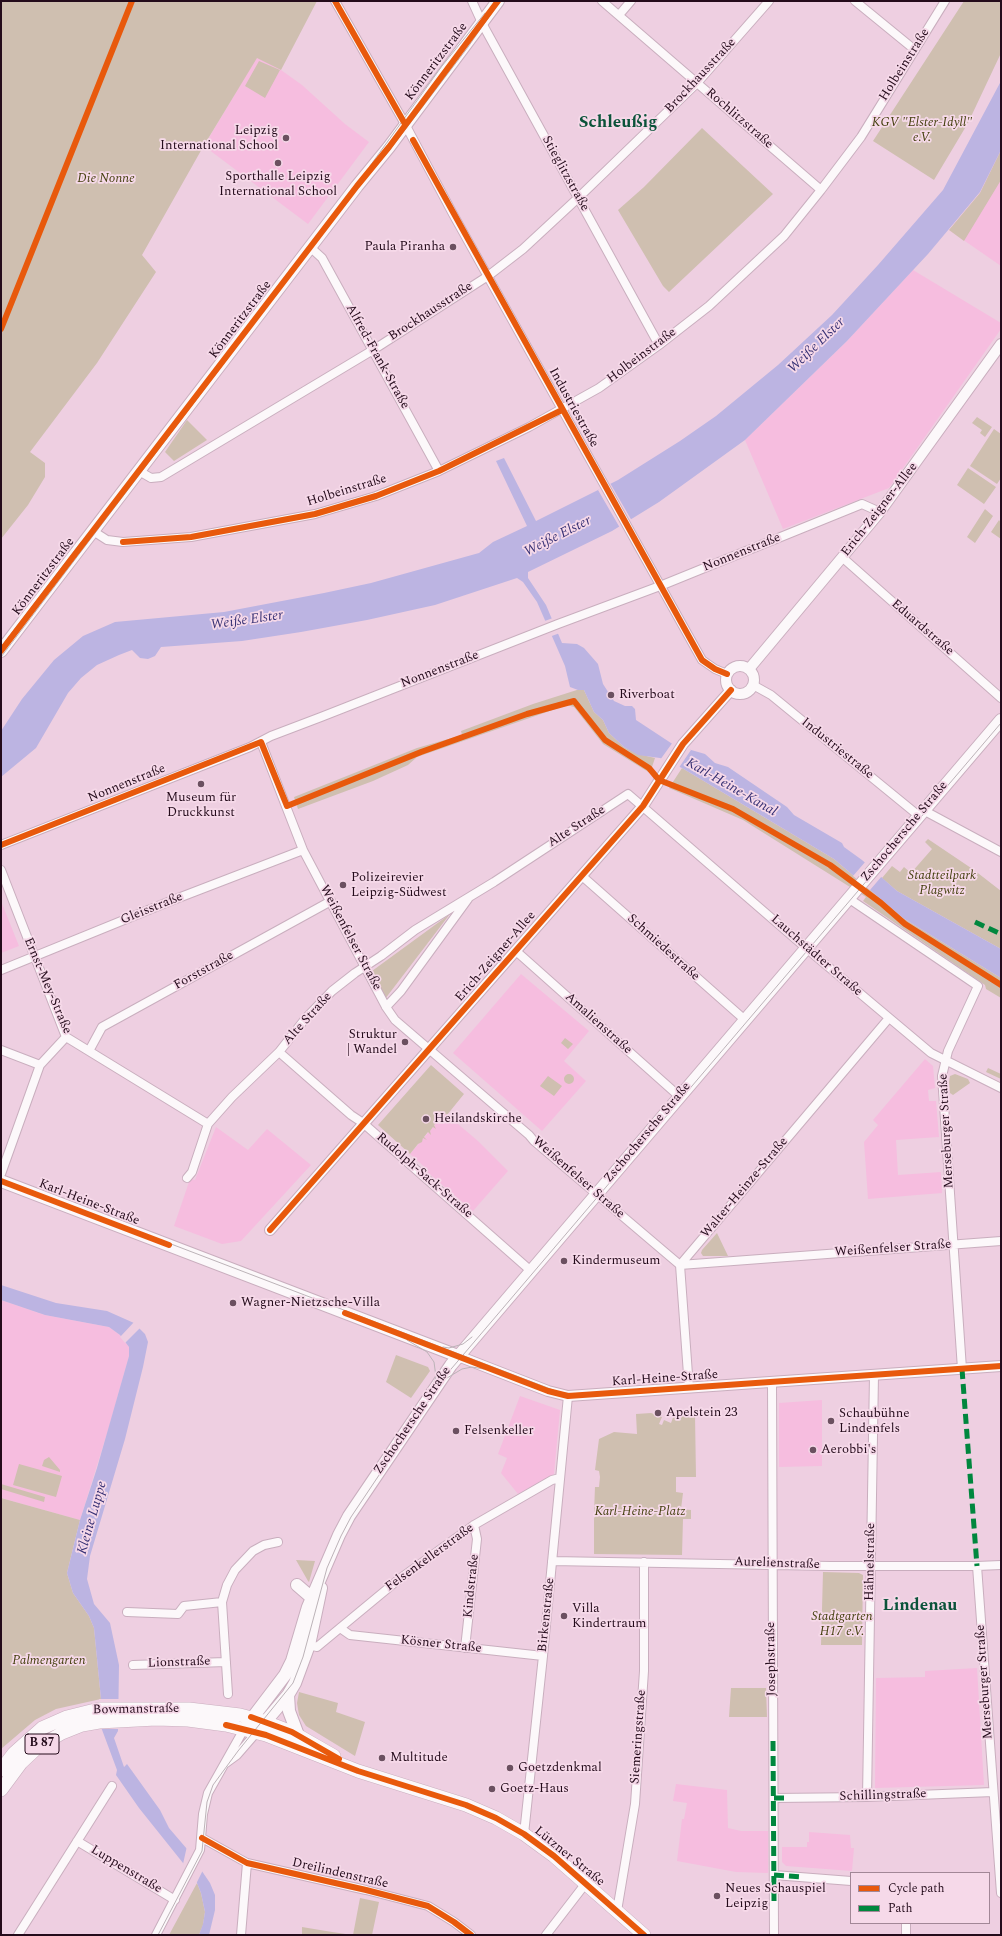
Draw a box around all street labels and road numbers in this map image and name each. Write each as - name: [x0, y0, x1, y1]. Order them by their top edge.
- street label: Könneritzstraße: [403, 20, 471, 104]
- street label: Holbeinstraße: [876, 26, 934, 104]
- street label: Brockhausstraße: [662, 35, 740, 117]
- street label: Rochlitzstraße: [702, 85, 776, 153]
- street label: Stieglitzstraße: [538, 134, 592, 214]
- street label: Könneritzstraße: [207, 278, 275, 362]
- street label: Brockhausstraße: [386, 279, 476, 345]
- street label: Alfred-Frank-Straße: [342, 302, 412, 412]
- street label: Holbeinstraße: [604, 325, 680, 387]
- street label: Industriestraße: [545, 365, 601, 451]
- street label: Erich-Zeigner-Allee: [839, 460, 921, 560]
- street label: Holbeinstraße: [305, 471, 389, 511]
- street label: Nonnenstraße: [701, 530, 783, 576]
- street label: Könneritzstraße: [10, 535, 78, 619]
- street label: Eduardstraße: [888, 597, 956, 659]
- street label: Nonnenstraße: [399, 648, 481, 692]
- street label: Industriestraße: [798, 715, 876, 783]
- street label: Nonnenstraße: [86, 761, 168, 807]
- street label: Zschochersche Straße: [858, 779, 952, 885]
- street label: Alte Straße: [545, 803, 609, 851]
- street label: Weißenfelser Straße: [316, 883, 384, 993]
- street label: Gleisstraße: [119, 889, 185, 929]
- street label: Erich-Zeigner-Allee: [452, 909, 540, 1005]
- street label: Schmiedestraße: [624, 911, 702, 985]
- street label: Lauchstädter Straße: [767, 912, 865, 1000]
- street label: Ernst-Mey-Straße: [20, 935, 74, 1037]
- street label: Forststraße: [171, 948, 237, 994]
- street label: Alte Straße: [280, 990, 336, 1048]
- street label: Amalienstraße: [561, 990, 635, 1058]
- street label: Merseburger Straße: [936, 1073, 958, 1189]
- street label: Zschochersche Straße: [601, 1080, 695, 1186]
- street label: Rudolph-Sack-Straße: [373, 1130, 475, 1222]
- street label: Weißenfelser Straße: [529, 1134, 627, 1222]
- street label: Walter-Heinze-Straße: [698, 1134, 792, 1242]
- street label: Karl-Heine-Straße: [36, 1177, 142, 1229]
- street label: Weißenfelser Straße: [834, 1237, 952, 1261]
- street label: Zschochersche Straße: [371, 1364, 455, 1478]
- street label: Karl-Heine-Straße: [611, 1368, 719, 1390]
- street label: Felsenkellerstraße: [383, 1521, 477, 1595]
- street label: Hähnelstraße: [863, 1523, 879, 1601]
- street label: Kindstraße: [461, 1553, 483, 1619]
- street label: Aurelienstraße: [734, 1555, 820, 1573]
- street label: Birkenstraße: [535, 1577, 559, 1653]
- street label: Josephstraße: [764, 1622, 780, 1696]
- street label: Merseburger Straße: [973, 1624, 997, 1740]
- street label: Kösner Straße: [400, 1633, 482, 1657]
- street label: Lionstraße: [147, 1654, 211, 1672]
- street label: Siemeringstraße: [628, 1689, 650, 1785]
- street label: Bowmanstraße: [93, 1701, 179, 1719]
- road number: B 87: [25, 1734, 59, 1754]
- street label: Schillingstraße: [839, 1787, 927, 1805]
- street label: Lützner Straße: [531, 1824, 607, 1890]
- street label: Luppenstraße: [88, 1843, 164, 1897]
- street label: Dreilindenstraße: [290, 1855, 390, 1893]

